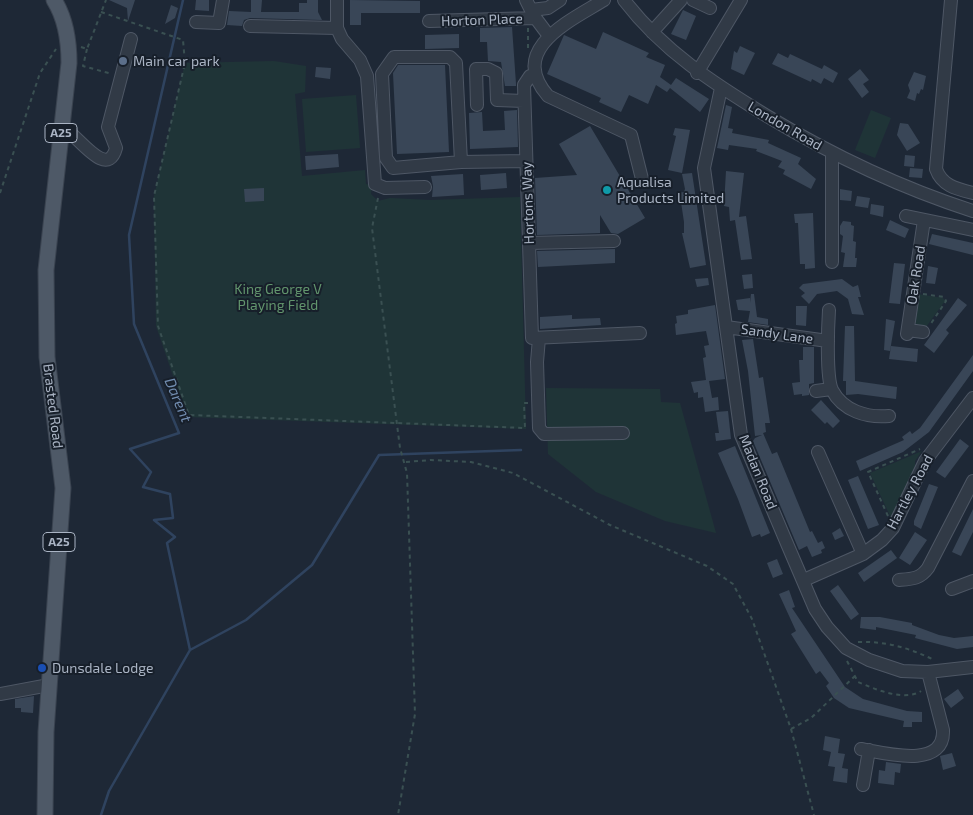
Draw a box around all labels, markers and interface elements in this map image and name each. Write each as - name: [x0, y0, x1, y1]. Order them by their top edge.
- street label: Horton Place: [441, 10, 523, 30]
- place label: Main car park: [133, 53, 220, 69]
- marker: Main car park: [117, 55, 129, 67]
- street label: London Road: [745, 98, 825, 154]
- road number: A25: [45, 124, 77, 142]
- street label: Hortons Way: [518, 161, 538, 245]
- place label: Aqualisa Products Limited: [617, 174, 724, 206]
- marker: Aqualisa Products Limited: [601, 184, 613, 196]
- street label: Oak Road: [903, 244, 929, 306]
- park label: King George V Playing Field: [234, 281, 322, 314]
- street label: Sandy Lane: [740, 321, 814, 347]
- street label: Brasted Road: [39, 363, 67, 449]
- water label: Darent: [161, 375, 195, 425]
- street label: Madan Road: [735, 432, 781, 512]
- street label: Hartley Road: [883, 452, 937, 532]
- road number: A25: [43, 532, 75, 552]
- place label: Dunsdale Lodge: [52, 660, 153, 676]
- marker: Dunsdale Lodge: [36, 662, 48, 674]

